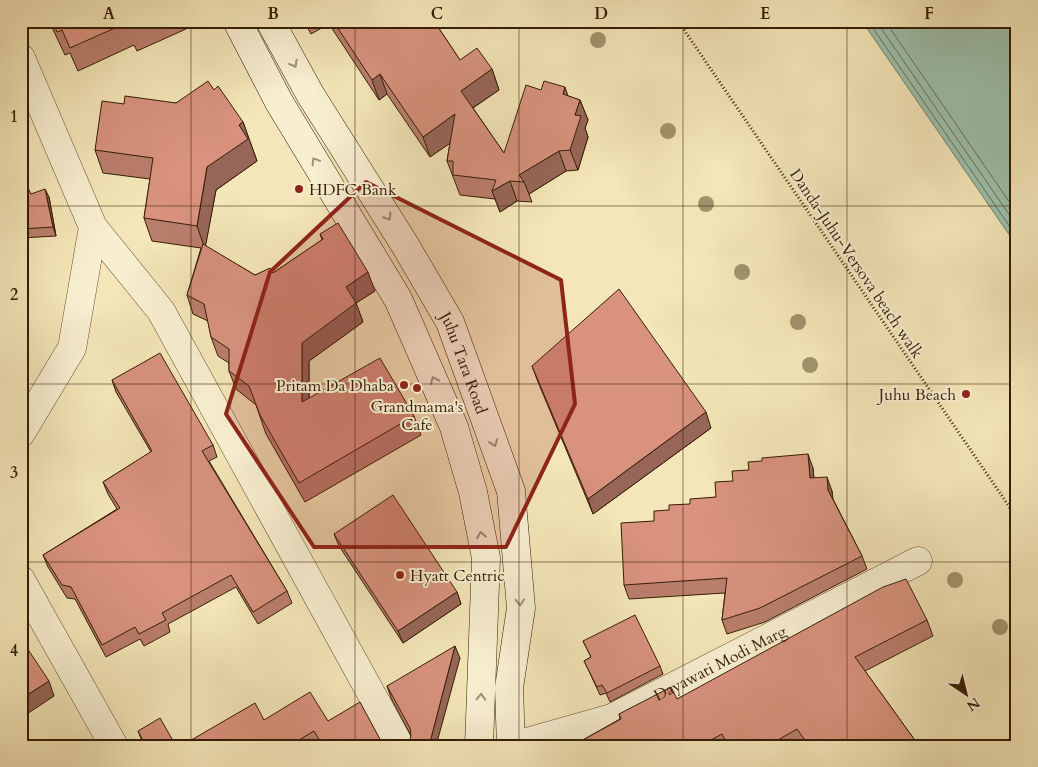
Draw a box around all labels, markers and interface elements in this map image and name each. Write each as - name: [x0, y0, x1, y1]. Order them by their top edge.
- text: A: [103, 3, 115, 25]
- text: B: [267, 3, 279, 25]
- text: C: [431, 3, 443, 25]
- text: D: [594, 3, 608, 25]
- text: E: [760, 3, 770, 25]
- text: F: [924, 3, 934, 25]
- one-way arrow: [287, 59, 297, 68]
- text: 1: [10, 106, 18, 128]
- one-way arrow: [311, 157, 321, 166]
- street label: Danda-Juhu-Versova beach walk: [784, 164, 928, 363]
- place label: HDFC Bank: [309, 179, 397, 201]
- marker: HDFC Bank: [293, 183, 305, 195]
- one-way arrow: [381, 212, 391, 221]
- text: 2: [10, 284, 18, 306]
- street label: Juhu Tara Road: [433, 306, 492, 417]
- place label: Pritam Da Dhaba: [276, 375, 394, 397]
- one-way arrow: [429, 376, 440, 385]
- marker: Pritam Da Dhaba: [398, 379, 410, 391]
- marker: Grandmama's Cafe: [411, 382, 423, 394]
- place label: Juhu Beach: [877, 384, 956, 406]
- marker: Juhu Beach: [960, 388, 972, 400]
- place label: Grandmama's Cafe: [371, 396, 463, 436]
- one-way arrow: [488, 438, 498, 446]
- text: 3: [10, 462, 18, 484]
- one-way arrow: [476, 531, 487, 539]
- place label: Hyatt Centric: [410, 565, 504, 587]
- marker: Hyatt Centric: [394, 569, 406, 581]
- one-way arrow: [515, 598, 526, 606]
- street label: Dayawati Modi Marg: [650, 620, 791, 707]
- text: 4: [10, 640, 18, 662]
- north arrow: [940, 670, 990, 720]
- one-way arrow: [475, 693, 486, 701]
- text: N: [963, 693, 984, 716]

